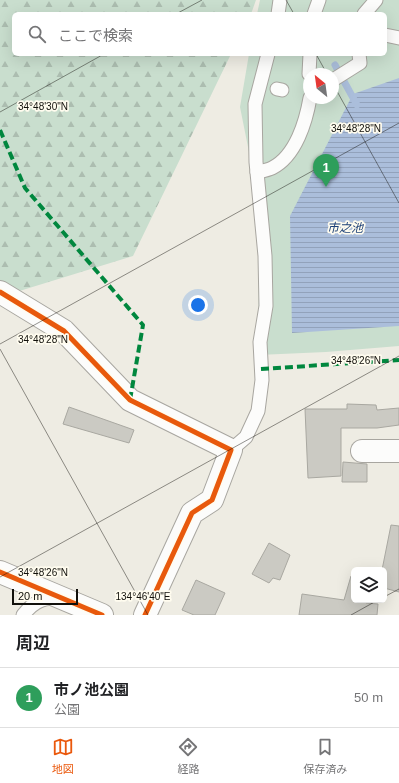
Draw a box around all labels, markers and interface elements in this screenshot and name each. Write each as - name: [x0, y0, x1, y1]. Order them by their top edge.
- search box: [12, 12, 387, 56]
- icon: search: [26, 23, 48, 45]
- text: ここで検索: [58, 27, 133, 44]
- north arrow: [303, 68, 339, 104]
- text: 34°48'30"N: [18, 101, 68, 112]
- text: 34°48'28"N: [331, 123, 381, 134]
- pin: 1: [313, 154, 339, 187]
- water label: 市之池: [327, 221, 364, 235]
- your location: [188, 295, 208, 315]
- text: 34°48'28"N: [18, 334, 68, 345]
- text: 34°48'26"N: [331, 355, 381, 366]
- text: 34°48'26"N: [18, 567, 68, 578]
- map controls: [351, 567, 387, 603]
- button: layers: [351, 567, 387, 603]
- scale bar: [12, 587, 78, 606]
- text: 20 m: [18, 590, 42, 602]
- text: 134°46'40"E: [115, 591, 171, 602]
- text: 周辺: [16, 634, 50, 653]
- text: 市ノ池公園: [54, 681, 129, 698]
- text: 1: [25, 690, 33, 705]
- text: 50 m: [354, 690, 383, 705]
- text: 公園: [54, 702, 80, 717]
- tab: 地図: [52, 736, 74, 776]
- tab: 経路: [177, 736, 199, 776]
- tab: 保存済み: [303, 736, 347, 776]

